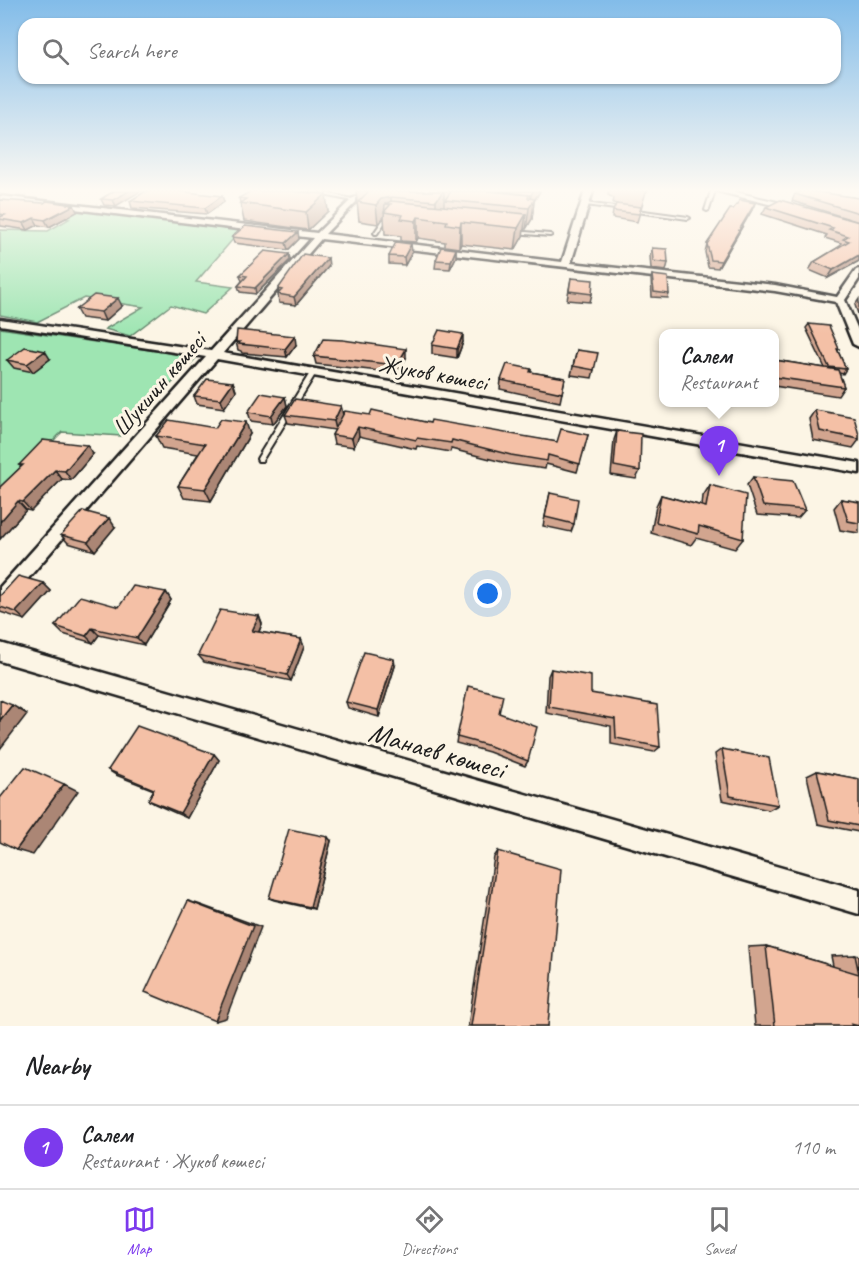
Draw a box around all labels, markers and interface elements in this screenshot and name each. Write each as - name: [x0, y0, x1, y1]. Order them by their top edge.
- search box: [18, 18, 841, 84]
- icon: search: [39, 35, 72, 68]
- text: Search here: [87, 37, 177, 65]
- street label: Шукшин көшесі: [106, 324, 214, 442]
- popup: [659, 329, 779, 407]
- text: Салем: [680, 342, 732, 370]
- street label: Жуков көшесі: [376, 349, 492, 398]
- text: Restaurant: [680, 370, 758, 395]
- pin: 1: [700, 426, 738, 476]
- your location: [473, 579, 502, 608]
- street label: Манаев көшесі: [365, 714, 513, 788]
- text: Nearby: [24, 1049, 89, 1082]
- text: Салем: [81, 1121, 133, 1149]
- text: 1: [39, 1135, 48, 1160]
- text: 110 m: [792, 1135, 835, 1160]
- text: Restaurant · Жуков көшесі: [81, 1149, 264, 1174]
- tab: Map: [123, 1203, 156, 1259]
- tab: Directions: [402, 1203, 457, 1259]
- tab: Saved: [703, 1203, 736, 1259]

